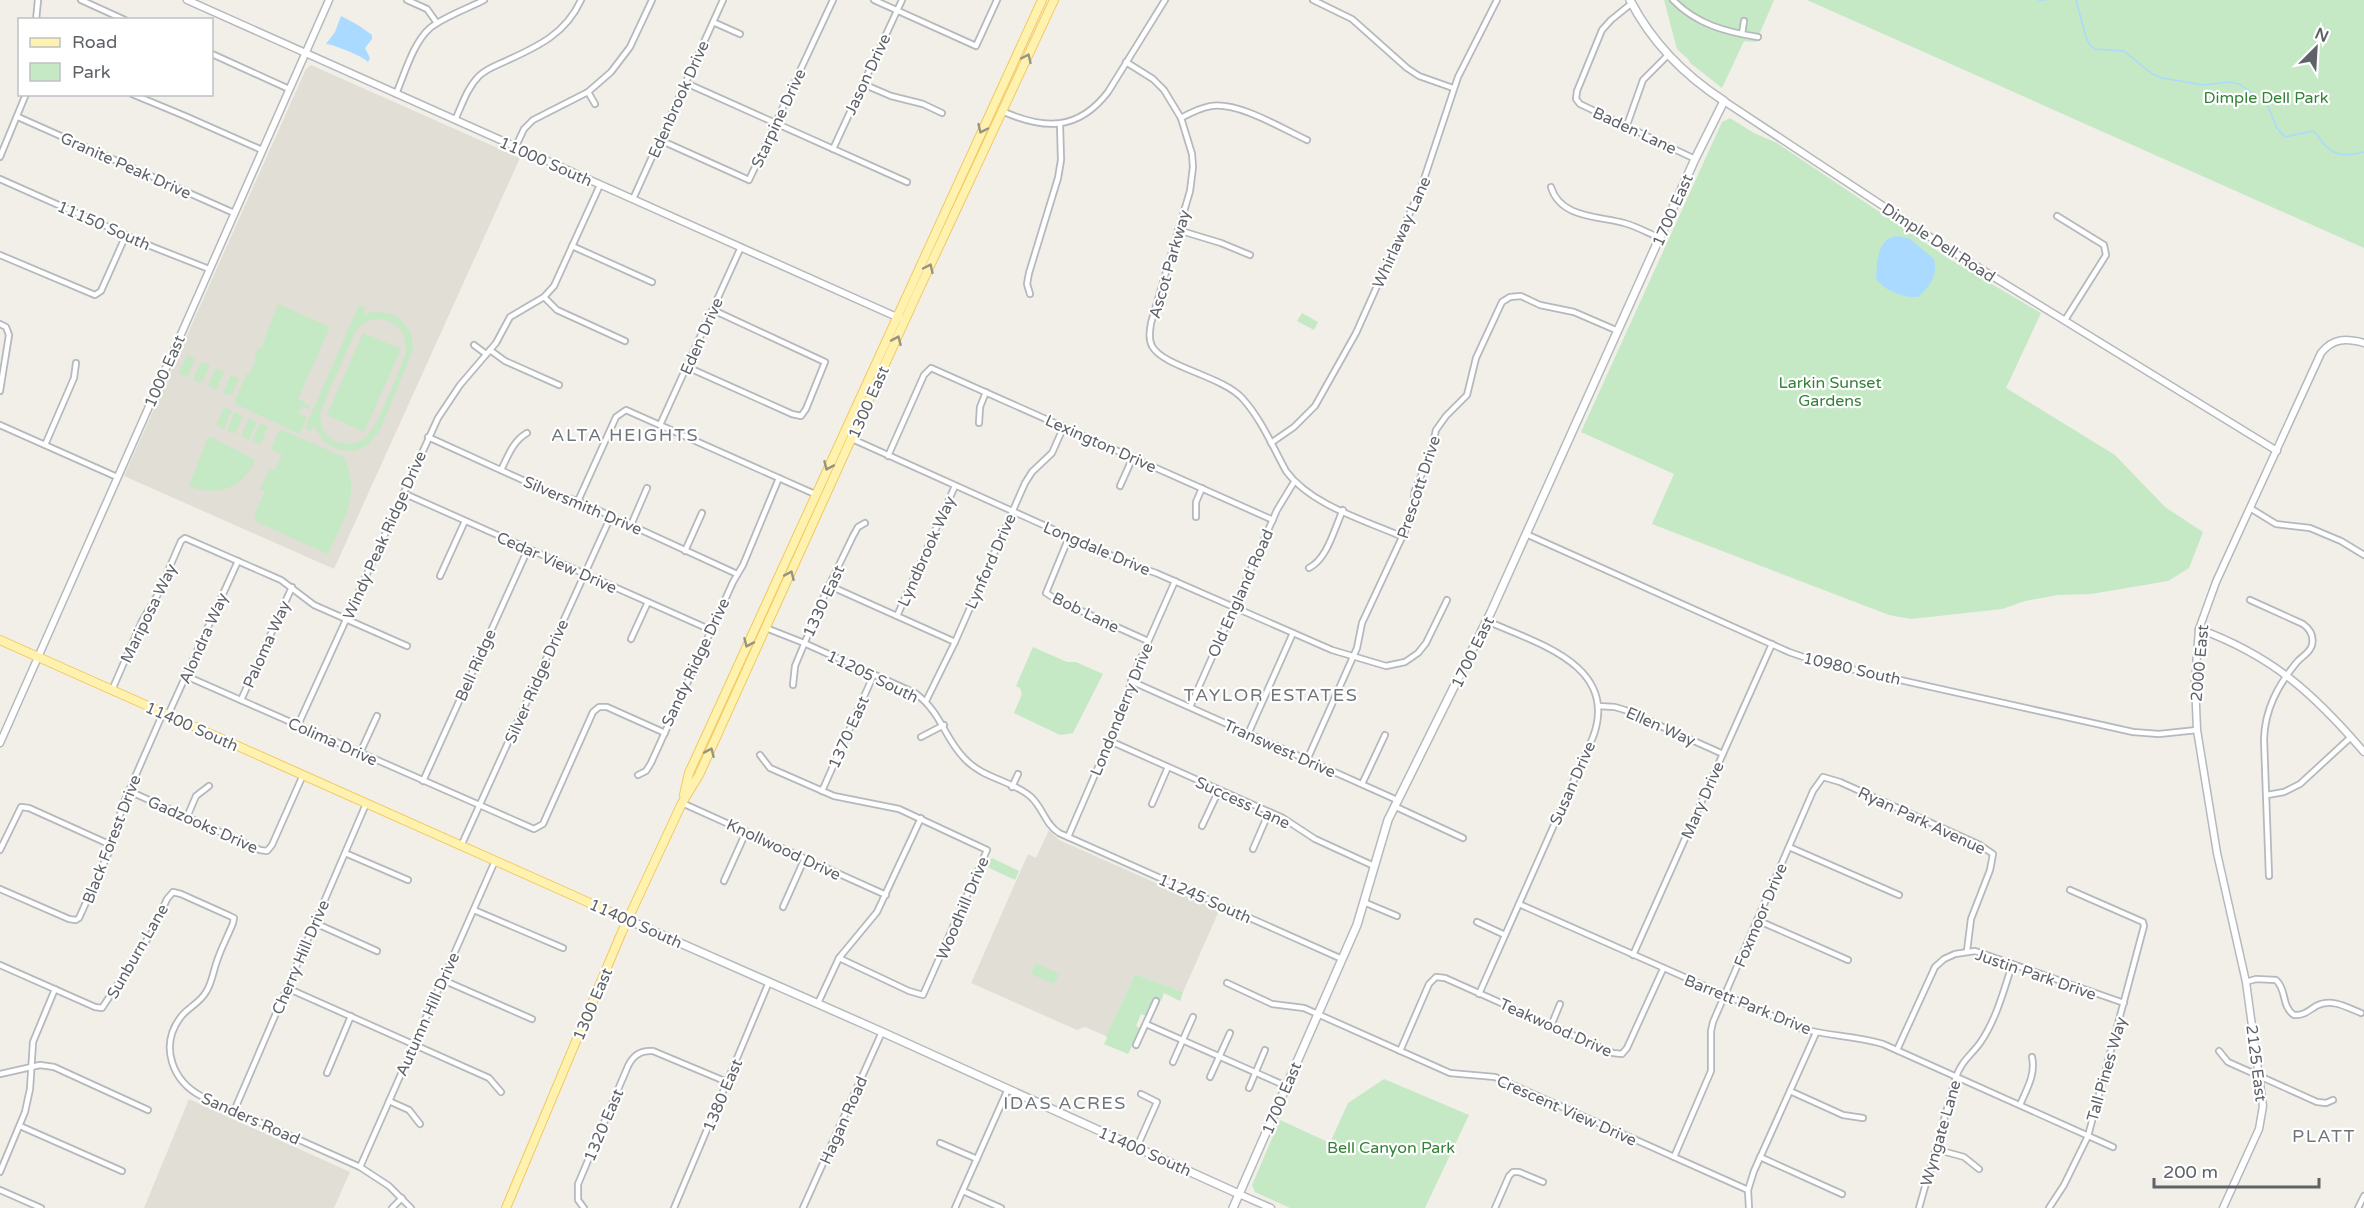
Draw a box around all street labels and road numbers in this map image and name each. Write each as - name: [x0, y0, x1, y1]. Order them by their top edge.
- street label: Jason Drive: [840, 31, 895, 118]
- street label: Edenbrook Drive: [644, 38, 714, 161]
- street label: Starpine Drive: [747, 66, 811, 171]
- street label: Baden Lane: [1589, 103, 1680, 159]
- street label: Granite Peak Drive: [57, 128, 194, 204]
- street label: 11000 South: [496, 133, 595, 191]
- street label: 1700 East: [1648, 171, 1698, 250]
- street label: Whirlaway Lane: [1368, 173, 1435, 291]
- street label: 11150 South: [54, 197, 153, 255]
- street label: Dimple Dell Road: [1878, 199, 1999, 287]
- street label: Ascot Parkway: [1145, 207, 1195, 321]
- street label: Eden Drive: [676, 295, 728, 378]
- street label: 1000 East: [140, 332, 190, 411]
- street label: 1300 East: [844, 363, 894, 442]
- street label: Lexington Drive: [1042, 410, 1159, 477]
- street label: Prescott Drive: [1393, 433, 1445, 541]
- street label: Windy Peak Ridge Drive: [339, 448, 431, 623]
- street label: Silversmith Drive: [520, 472, 645, 540]
- street label: Lyndbrook Way: [894, 493, 960, 610]
- street label: Lynford Drive: [961, 511, 1021, 612]
- street label: Longdale Drive: [1040, 517, 1153, 580]
- street label: Old England Road: [1204, 526, 1278, 661]
- street label: Cedar View Drive: [493, 527, 620, 598]
- street label: Mariposa Way: [116, 560, 182, 666]
- street label: 1330 East: [799, 562, 849, 641]
- street label: Bob Lane: [1049, 588, 1122, 638]
- street label: Alondra Way: [175, 589, 233, 687]
- street label: Sandy Ridge Drive: [657, 595, 734, 730]
- street label: Paloma Way: [239, 597, 295, 691]
- street label: 1700 East: [1447, 613, 1499, 692]
- street label: Silver Ridge Drive: [501, 616, 573, 746]
- street label: 2000 East: [2187, 624, 2213, 702]
- street label: Bell Ridge: [451, 626, 501, 705]
- street label: Londonderry Drive: [1086, 640, 1158, 779]
- street label: 11205 South: [823, 646, 922, 708]
- street label: 10980 South: [1801, 648, 1903, 690]
- street label: 1370 East: [824, 693, 874, 772]
- street label: 11400 South: [142, 698, 241, 756]
- street label: Ellen Way: [1623, 703, 1699, 751]
- street label: Colima Drive: [285, 713, 380, 771]
- street label: Transwest Drive: [1221, 715, 1339, 782]
- street label: Susan Drive: [1546, 738, 1600, 828]
- street label: Mary Drive: [1677, 759, 1729, 842]
- street label: Black Forest Drive: [78, 772, 146, 907]
- street label: Success Lane: [1192, 772, 1293, 834]
- street label: Ryan Park Avenue: [1855, 783, 1989, 859]
- street label: Gadzooks Drive: [144, 792, 261, 858]
- street label: Knollwood Drive: [723, 815, 844, 885]
- street label: Woodhill Drive: [932, 854, 994, 963]
- street label: Foxmoor Drive: [1730, 860, 1792, 970]
- street label: 11245 South: [1155, 870, 1254, 928]
- street label: 11400 South: [586, 895, 685, 953]
- street label: Cherry Hill Drive: [268, 897, 334, 1018]
- street label: Sunburn Lane: [103, 901, 173, 1002]
- street label: Justin Park Drive: [1973, 945, 2099, 1005]
- street label: Autumn Hill Drive: [392, 949, 464, 1079]
- street label: 1300 East: [569, 965, 617, 1044]
- street label: Barrett Park Drive: [1681, 970, 1814, 1040]
- street label: Teakwood Drive: [1496, 994, 1615, 1062]
- street label: Tall Pines Way: [2082, 1014, 2132, 1124]
- street label: 2125 East: [2241, 1024, 2271, 1103]
- street label: 1380 East: [699, 1056, 747, 1135]
- street label: 1700 East: [1258, 1059, 1306, 1138]
- street label: Crescent View Drive: [1493, 1071, 1640, 1151]
- street label: Hagan Road: [816, 1073, 872, 1168]
- street label: Wyngate Lane: [1916, 1078, 1966, 1189]
- street label: 1320 East: [580, 1086, 628, 1165]
- street label: Sanders Road: [198, 1088, 303, 1150]
- street label: 11400 South: [1095, 1123, 1194, 1181]

